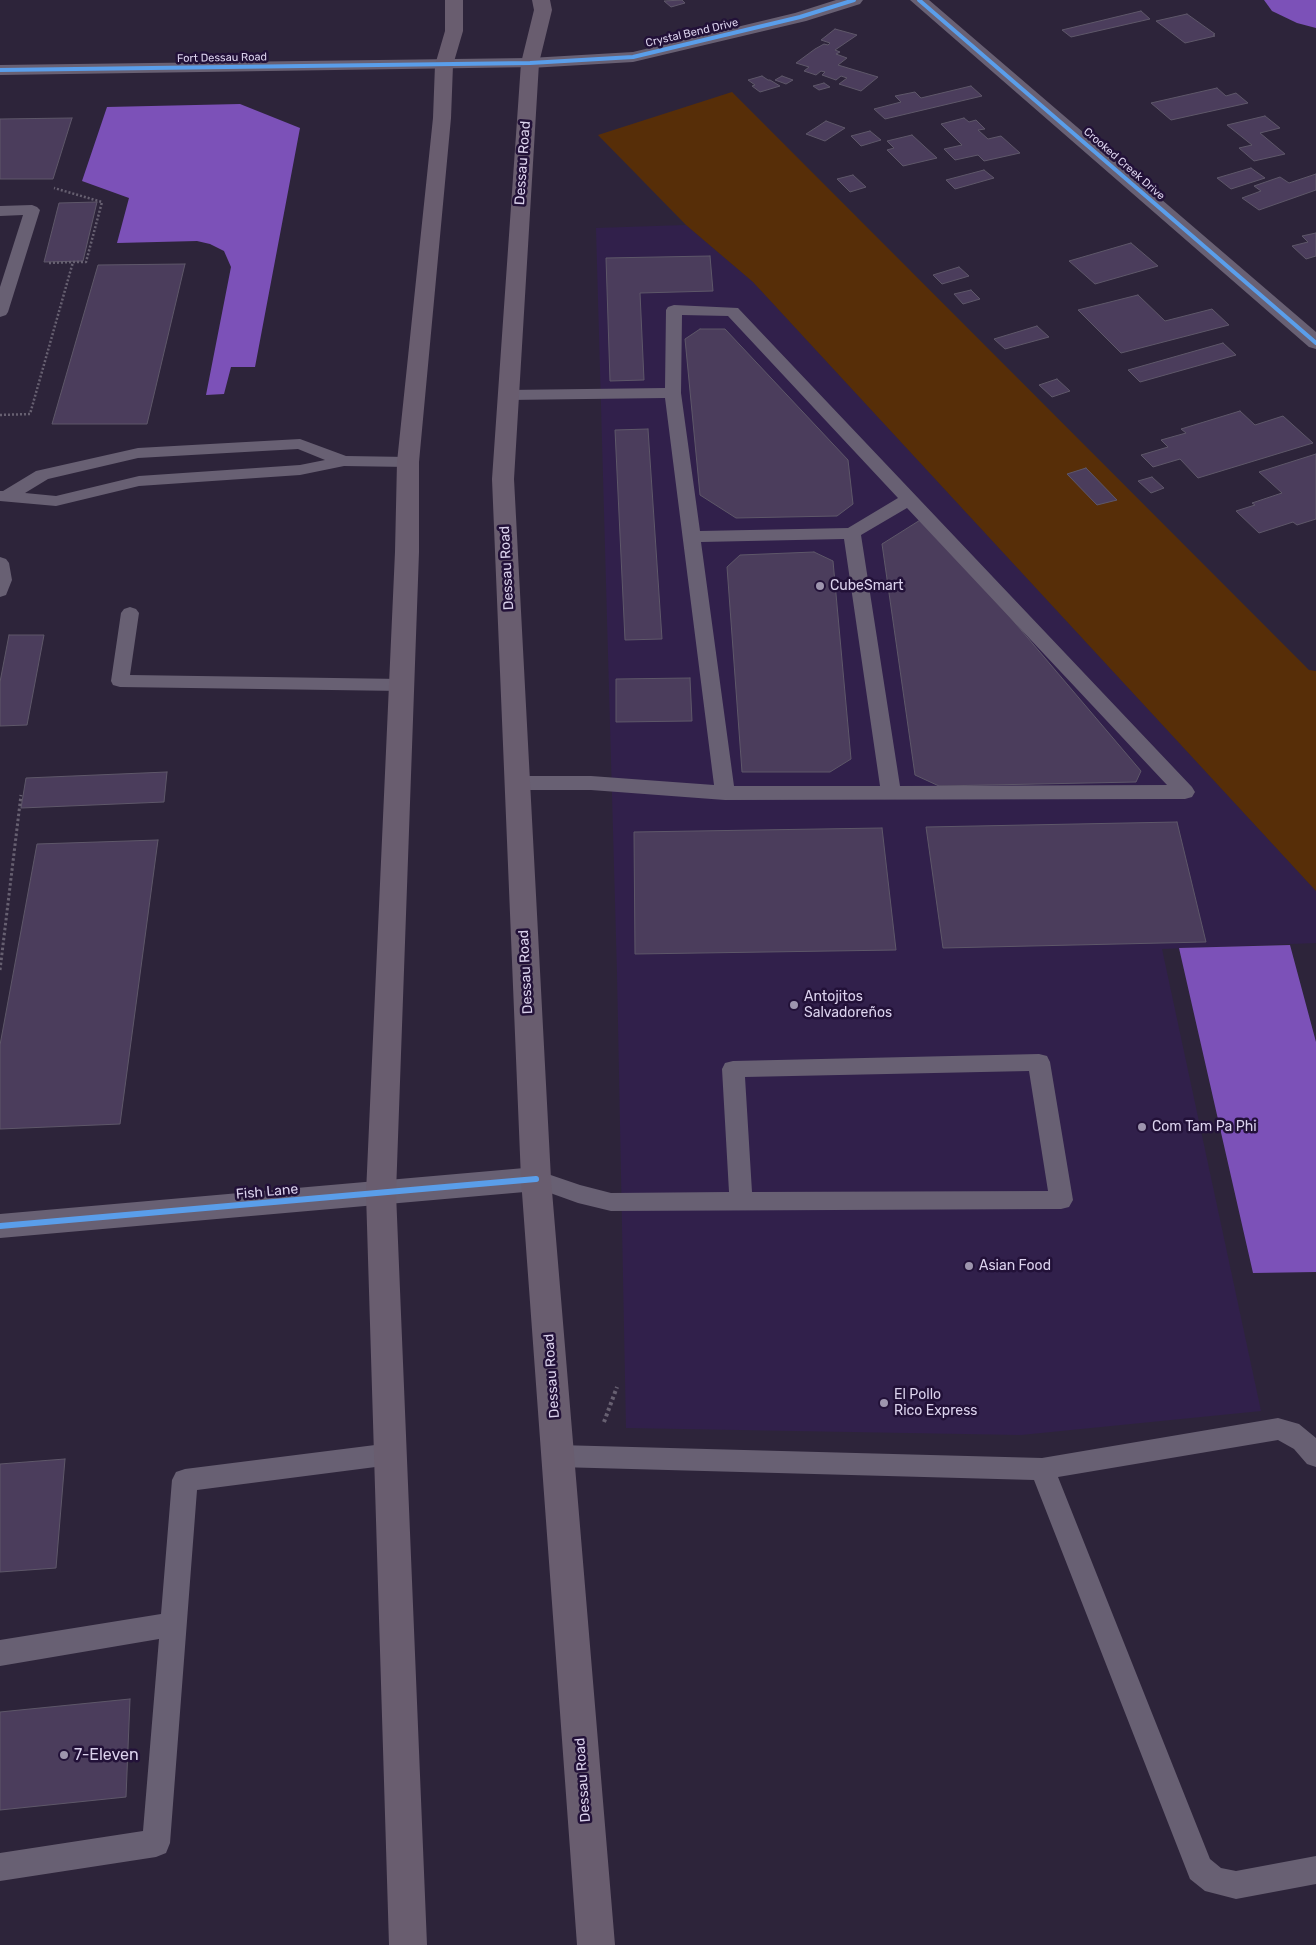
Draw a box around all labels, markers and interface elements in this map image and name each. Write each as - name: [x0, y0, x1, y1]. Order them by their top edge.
- street label: Crystal Bend Drive: [644, 16, 740, 50]
- street label: Fort Dessau Road: [177, 51, 267, 65]
- street label: Dessau Road: [512, 120, 534, 206]
- street label: Crooked Creek Drive: [1081, 125, 1167, 203]
- street label: Dessau Road: [496, 525, 518, 611]
- place label: CubeSmart: [830, 578, 904, 594]
- marker: CubeSmart: [814, 580, 826, 592]
- street label: Dessau Road: [515, 929, 537, 1015]
- place label: Antojitos Salvadoreños: [804, 989, 892, 1022]
- marker: Antojitos Salvadoreños: [788, 999, 800, 1011]
- place label: Com Tam Pa Phi: [1152, 1119, 1257, 1135]
- marker: Com Tam Pa Phi: [1136, 1121, 1148, 1133]
- street label: Fish Lane: [235, 1181, 299, 1203]
- place label: Asian Food: [979, 1258, 1051, 1274]
- marker: Asian Food: [963, 1260, 975, 1272]
- street label: Dessau Road: [541, 1333, 563, 1419]
- place label: El Pollo Rico Express: [894, 1387, 977, 1420]
- marker: El Pollo Rico Express: [878, 1397, 890, 1409]
- street label: Dessau Road: [572, 1737, 594, 1823]
- place label: 7-Eleven: [74, 1745, 139, 1765]
- marker: 7-Eleven: [58, 1749, 70, 1761]

